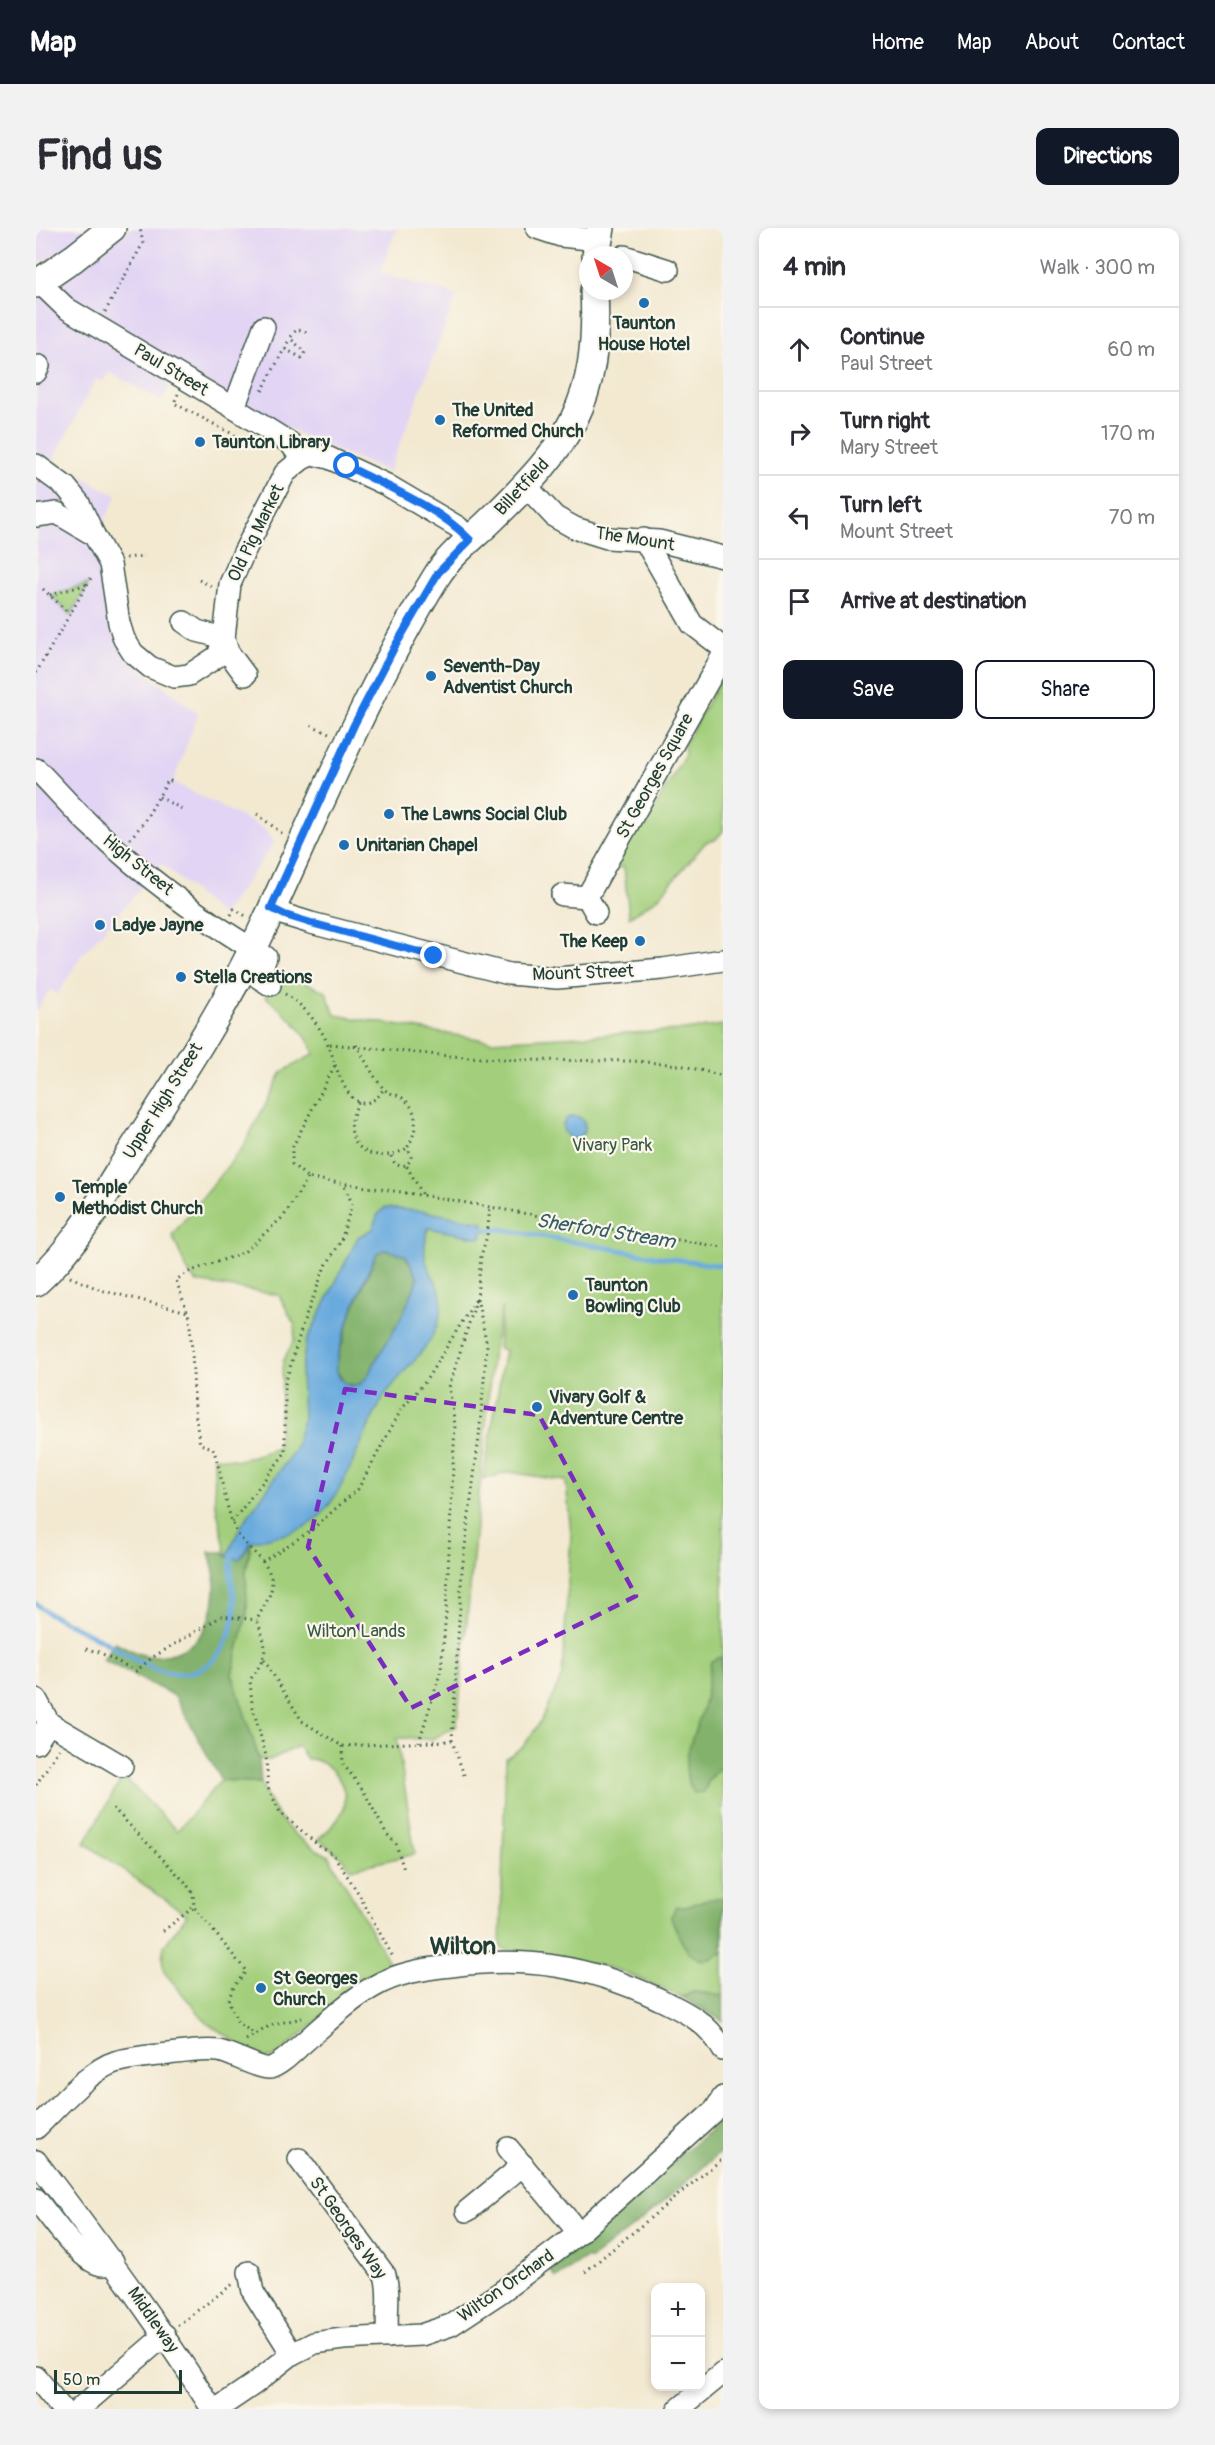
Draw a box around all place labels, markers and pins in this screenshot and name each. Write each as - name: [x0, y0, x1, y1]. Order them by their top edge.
- marker: Taunton House Hotel: [637, 296, 651, 310]
- place label: Taunton House Hotel: [598, 312, 690, 356]
- place label: The United Reformed Church: [451, 399, 584, 443]
- marker: The United Reformed Church: [433, 413, 447, 427]
- place label: Taunton Library: [211, 431, 330, 454]
- marker: Taunton Library: [193, 435, 207, 449]
- place label: Seventh-Day Adventist Church: [443, 655, 573, 699]
- marker: Seventh-Day Adventist Church: [424, 669, 438, 683]
- place label: The Lawns Social Club: [400, 803, 567, 826]
- marker: The Lawns Social Club: [382, 807, 396, 821]
- place label: Unitarian Chapel: [356, 834, 478, 857]
- marker: Unitarian Chapel: [337, 838, 351, 852]
- place label: Ladye Jayne: [112, 914, 204, 937]
- marker: Ladye Jayne: [93, 918, 107, 932]
- place label: The Keep: [559, 930, 629, 953]
- marker: The Keep: [633, 934, 647, 948]
- place label: Stella Creations: [193, 966, 313, 989]
- marker: Stella Creations: [174, 970, 188, 984]
- place label: Temple Methodist Church: [71, 1176, 204, 1220]
- marker: Temple Methodist Church: [53, 1190, 67, 1204]
- place label: Taunton Bowling Club: [584, 1274, 681, 1318]
- marker: Taunton Bowling Club: [566, 1288, 580, 1302]
- place label: Vivary Golf & Adventure Centre: [549, 1386, 684, 1430]
- marker: Vivary Golf & Adventure Centre: [530, 1400, 544, 1414]
- place label: St Georges Church: [273, 1967, 358, 2011]
- marker: St Georges Church: [254, 1981, 268, 1995]

